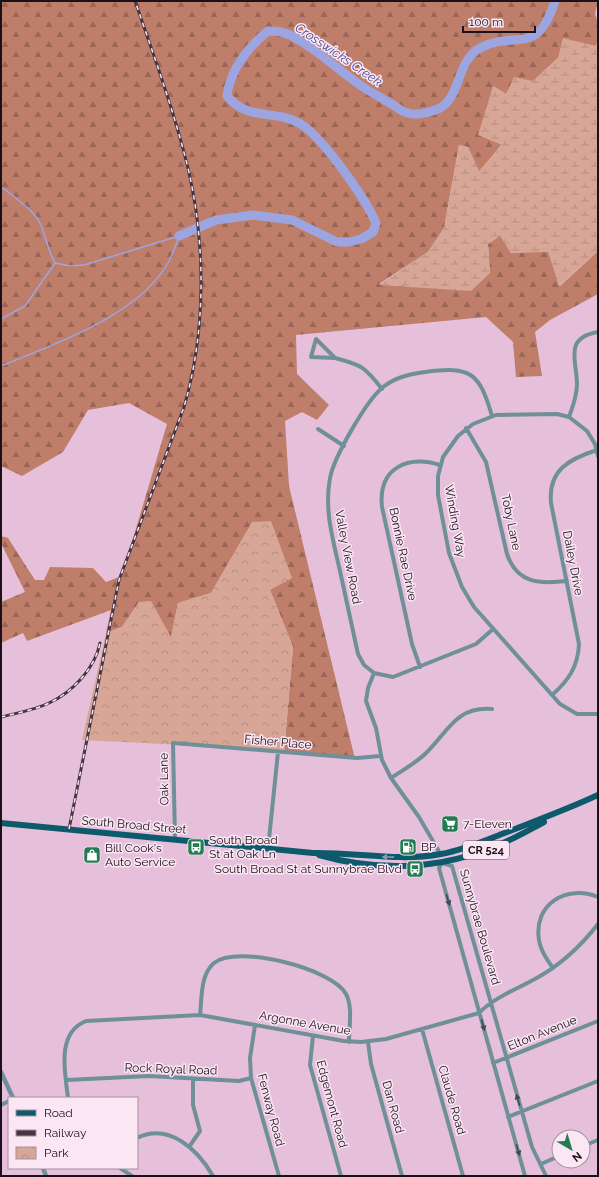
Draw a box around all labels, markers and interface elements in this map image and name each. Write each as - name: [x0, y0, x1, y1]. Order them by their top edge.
- scale bar: [463, 8, 535, 34]
- text: 100 m: [469, 15, 503, 29]
- water label: Crosswicks Creek: [292, 20, 385, 89]
- street label: Winding Way: [442, 483, 468, 559]
- street label: Toby Lane: [498, 493, 524, 551]
- street label: Bonnie Rae Drive: [386, 506, 420, 602]
- street label: Valley View Road: [332, 509, 364, 605]
- street label: Dailey Drive: [560, 529, 586, 597]
- street label: Fisher Place: [244, 732, 312, 752]
- street label: Oak Lane: [157, 753, 171, 805]
- street label: South Broad Street: [81, 813, 187, 837]
- supermarket icon: 7-Eleven: [440, 814, 460, 834]
- place label: 7-Eleven: [463, 817, 512, 831]
- place label: South Broad St at Oak Ln: [209, 833, 278, 861]
- bus stop icon: South Broad St at Oak Ln: [186, 837, 206, 857]
- fuel station icon: BP: [398, 837, 418, 857]
- place label: BP: [421, 840, 437, 854]
- place label: Bill Cook's Auto Service: [105, 841, 175, 869]
- road number: CR 524: [463, 841, 509, 859]
- shop icon: Bill Cook's Auto Service: [82, 845, 102, 865]
- one-way arrow: [381, 854, 394, 860]
- bus stop icon: South Broad St at Sunnybrae Blvd: [405, 859, 425, 879]
- place label: South Broad St at Sunnybrae Blvd: [215, 862, 402, 876]
- street label: Sunnybrae Boulevard: [457, 868, 503, 986]
- one-way arrow: [445, 894, 451, 906]
- street label: Argonne Avenue: [258, 1008, 352, 1038]
- street label: Elton Avenue: [505, 1013, 579, 1053]
- one-way arrow: [480, 1019, 486, 1031]
- street label: Edgemont Road: [314, 1059, 350, 1149]
- street label: Rock Royal Road: [124, 1060, 218, 1078]
- street label: Claude Road: [435, 1064, 469, 1136]
- street label: Fenway Road: [255, 1072, 287, 1148]
- street label: Dan Road: [379, 1079, 407, 1135]
- one-way arrow: [515, 1094, 521, 1106]
- legend: [8, 1097, 138, 1169]
- text: Road: [44, 1106, 73, 1120]
- text: Railway: [44, 1126, 87, 1140]
- north arrow: [551, 1129, 591, 1169]
- one-way arrow: [515, 1144, 521, 1156]
- text: Park: [44, 1146, 69, 1160]
- text: N: [570, 1149, 584, 1164]

